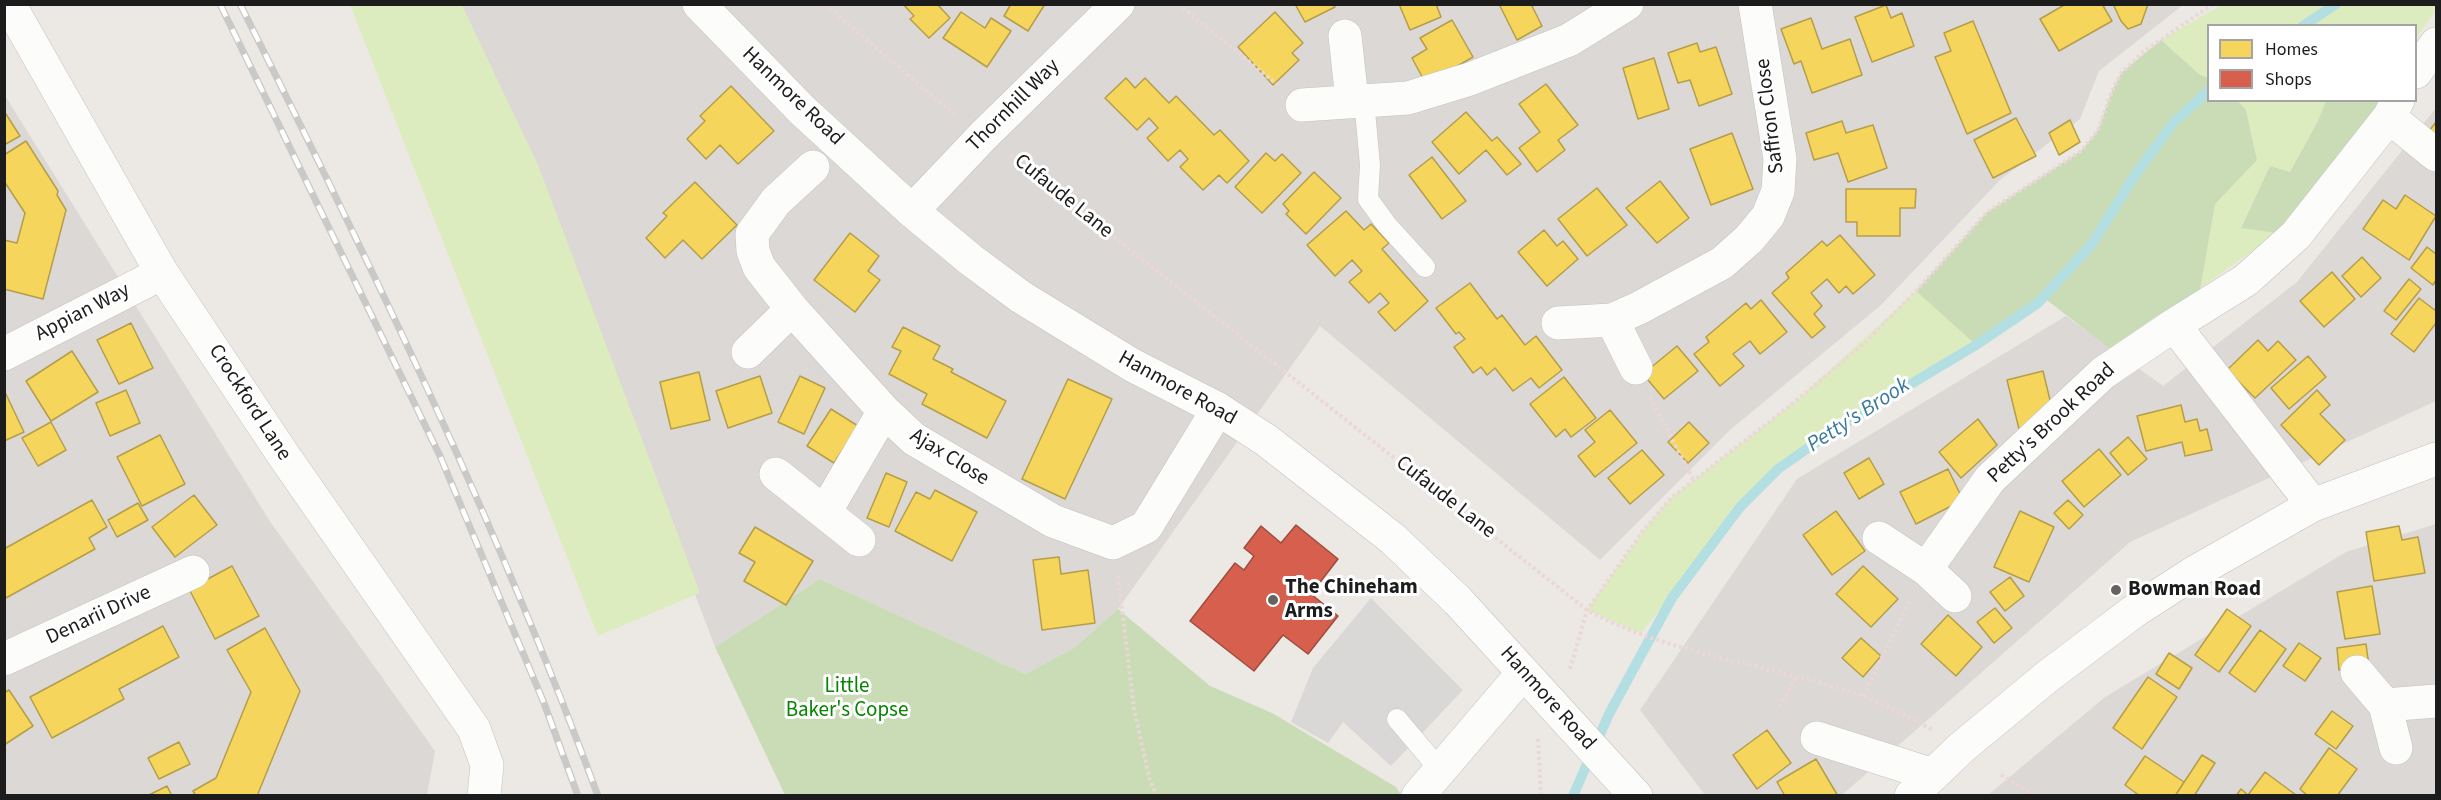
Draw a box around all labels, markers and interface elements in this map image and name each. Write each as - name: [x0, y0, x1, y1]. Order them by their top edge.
- legend: [2207, 24, 2417, 102]
- text: Homes: [2265, 37, 2318, 62]
- street label: Hanmore Road: [736, 42, 848, 152]
- street label: Thornhill Way: [962, 54, 1066, 158]
- street label: Saffron Close: [1751, 57, 1791, 175]
- text: Shops: [2265, 67, 2312, 92]
- street label: Cufaude Lane: [1008, 149, 1118, 245]
- street label: Appian Way: [32, 278, 134, 348]
- street label: Crockford Lane: [202, 340, 296, 466]
- street label: Hanmore Road: [1113, 346, 1241, 432]
- street label: Petty's Brook Road: [1983, 359, 2121, 489]
- water label: Petty's Brook: [1803, 373, 1915, 459]
- street label: Ajax Close: [905, 424, 993, 492]
- street label: Cufaude Lane: [1390, 451, 1500, 545]
- place label: The Chineham Arms: [1285, 575, 1418, 625]
- place label: Bowman Road: [2128, 577, 2261, 603]
- street label: Denarii Drive: [43, 581, 155, 651]
- marker: Bowman Road: [2109, 583, 2123, 597]
- marker: The Chineham Arms: [1266, 593, 1280, 607]
- street label: Hanmore Road: [1494, 642, 1600, 756]
- park label: Little Baker's Copse: [786, 674, 908, 724]

